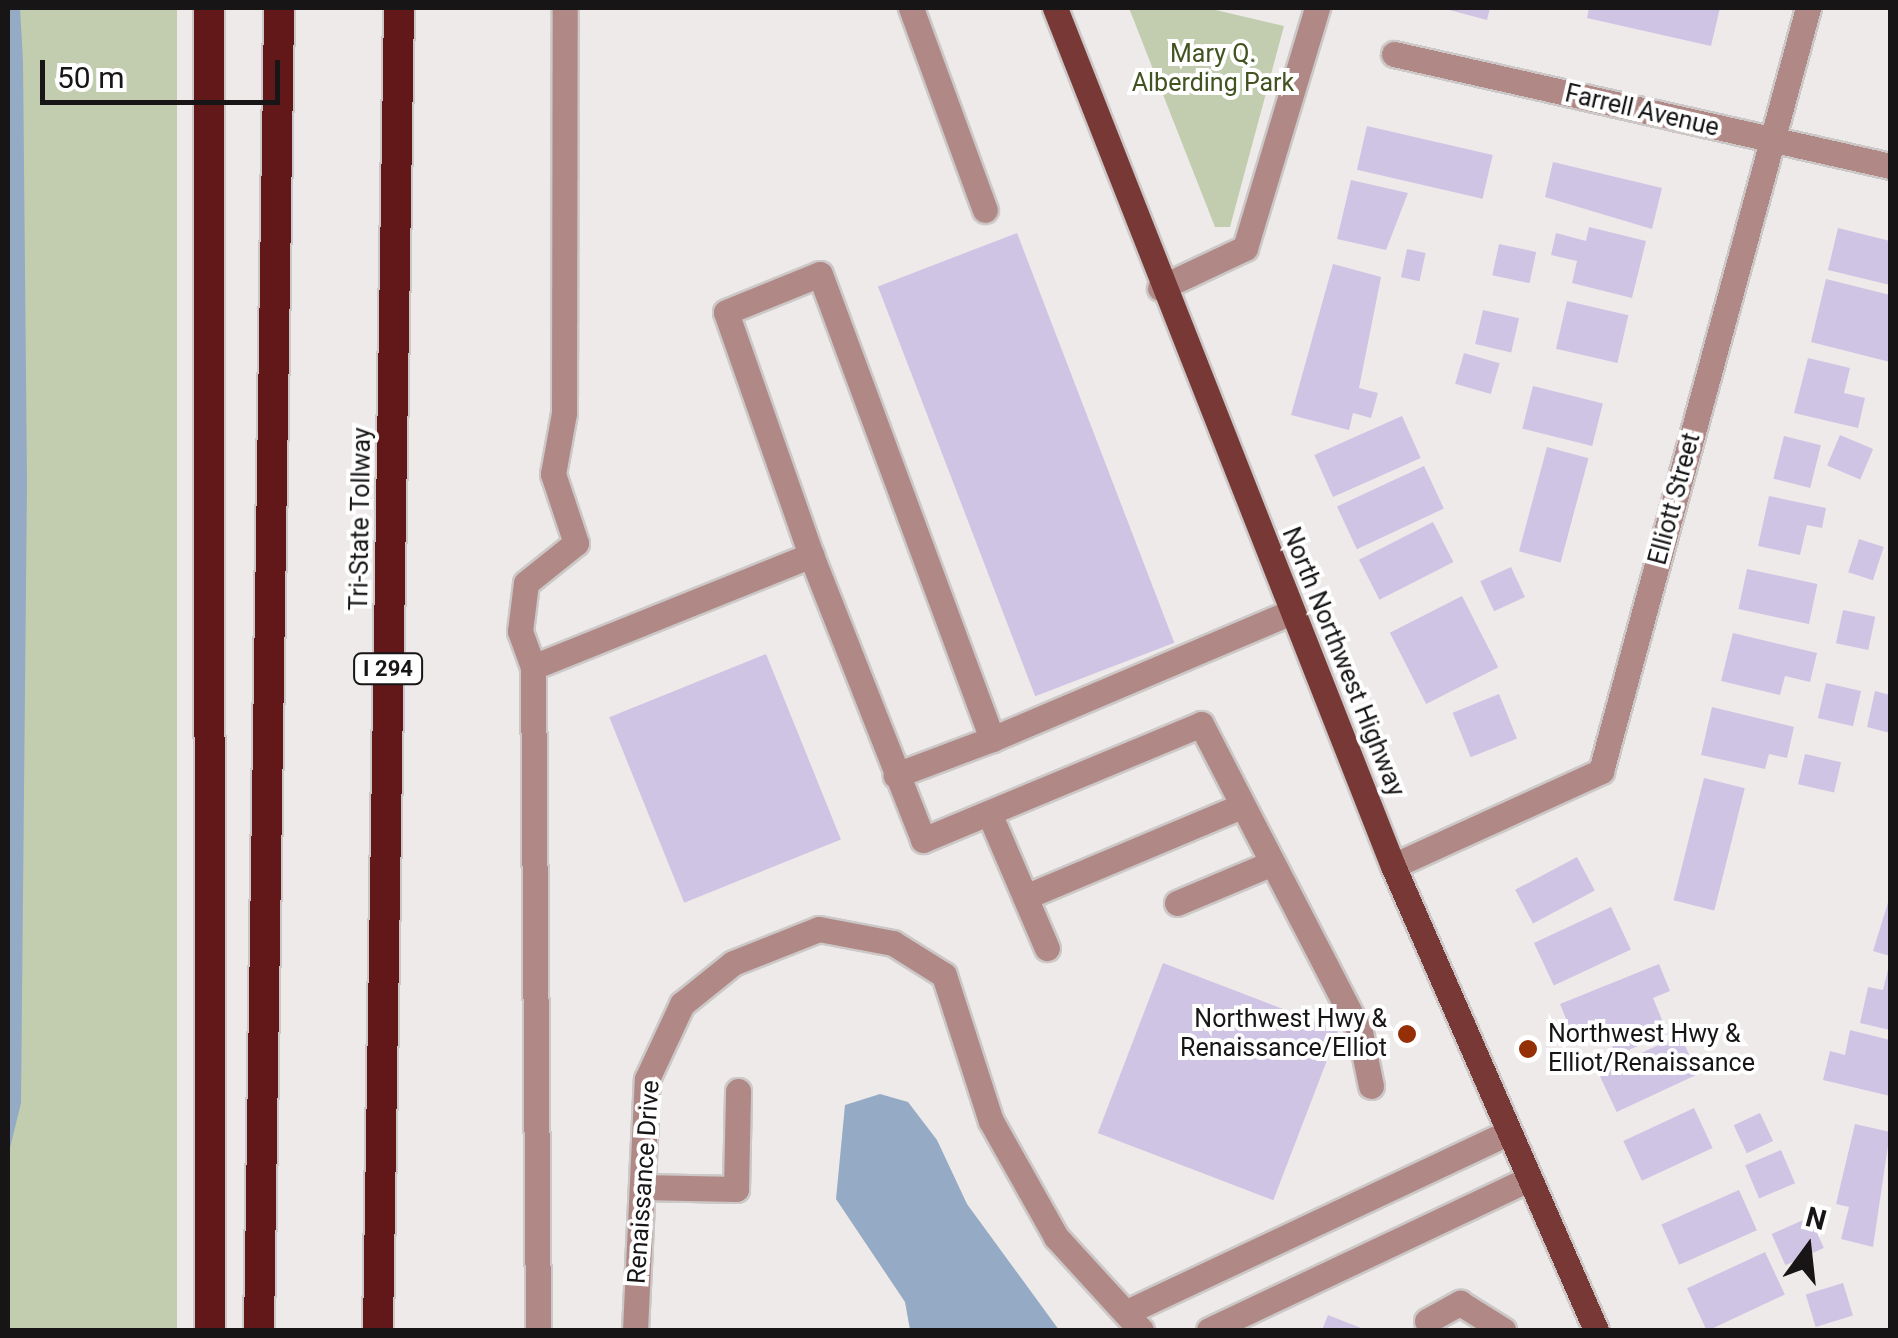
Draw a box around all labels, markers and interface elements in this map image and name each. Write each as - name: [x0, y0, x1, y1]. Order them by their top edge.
- scale bar: [45, 40, 285, 102]
- park label: Mary Q. Alberding Park: [1132, 40, 1294, 99]
- text: 50 m: [57, 60, 124, 95]
- street label: Farrell Avenue: [1562, 79, 1722, 143]
- street label: Tri-State Tollway: [344, 427, 378, 611]
- street label: Elliott Street: [1643, 430, 1707, 568]
- street label: North Northwest Highway: [1275, 523, 1411, 801]
- road number: I 294: [353, 652, 423, 686]
- place label: Northwest Hwy & Renaissance/Elliot: [1180, 1005, 1387, 1064]
- place label: Northwest Hwy & Elliot/Renaissance: [1548, 1020, 1755, 1079]
- marker: Northwest Hwy & Renaissance/Elliot: [1396, 1023, 1418, 1045]
- marker: Northwest Hwy & Elliot/Renaissance: [1517, 1038, 1539, 1060]
- street label: Renaissance Drive: [622, 1079, 666, 1285]
- north arrow: [1758, 1198, 1858, 1298]
- text: N: [1802, 1200, 1830, 1237]

